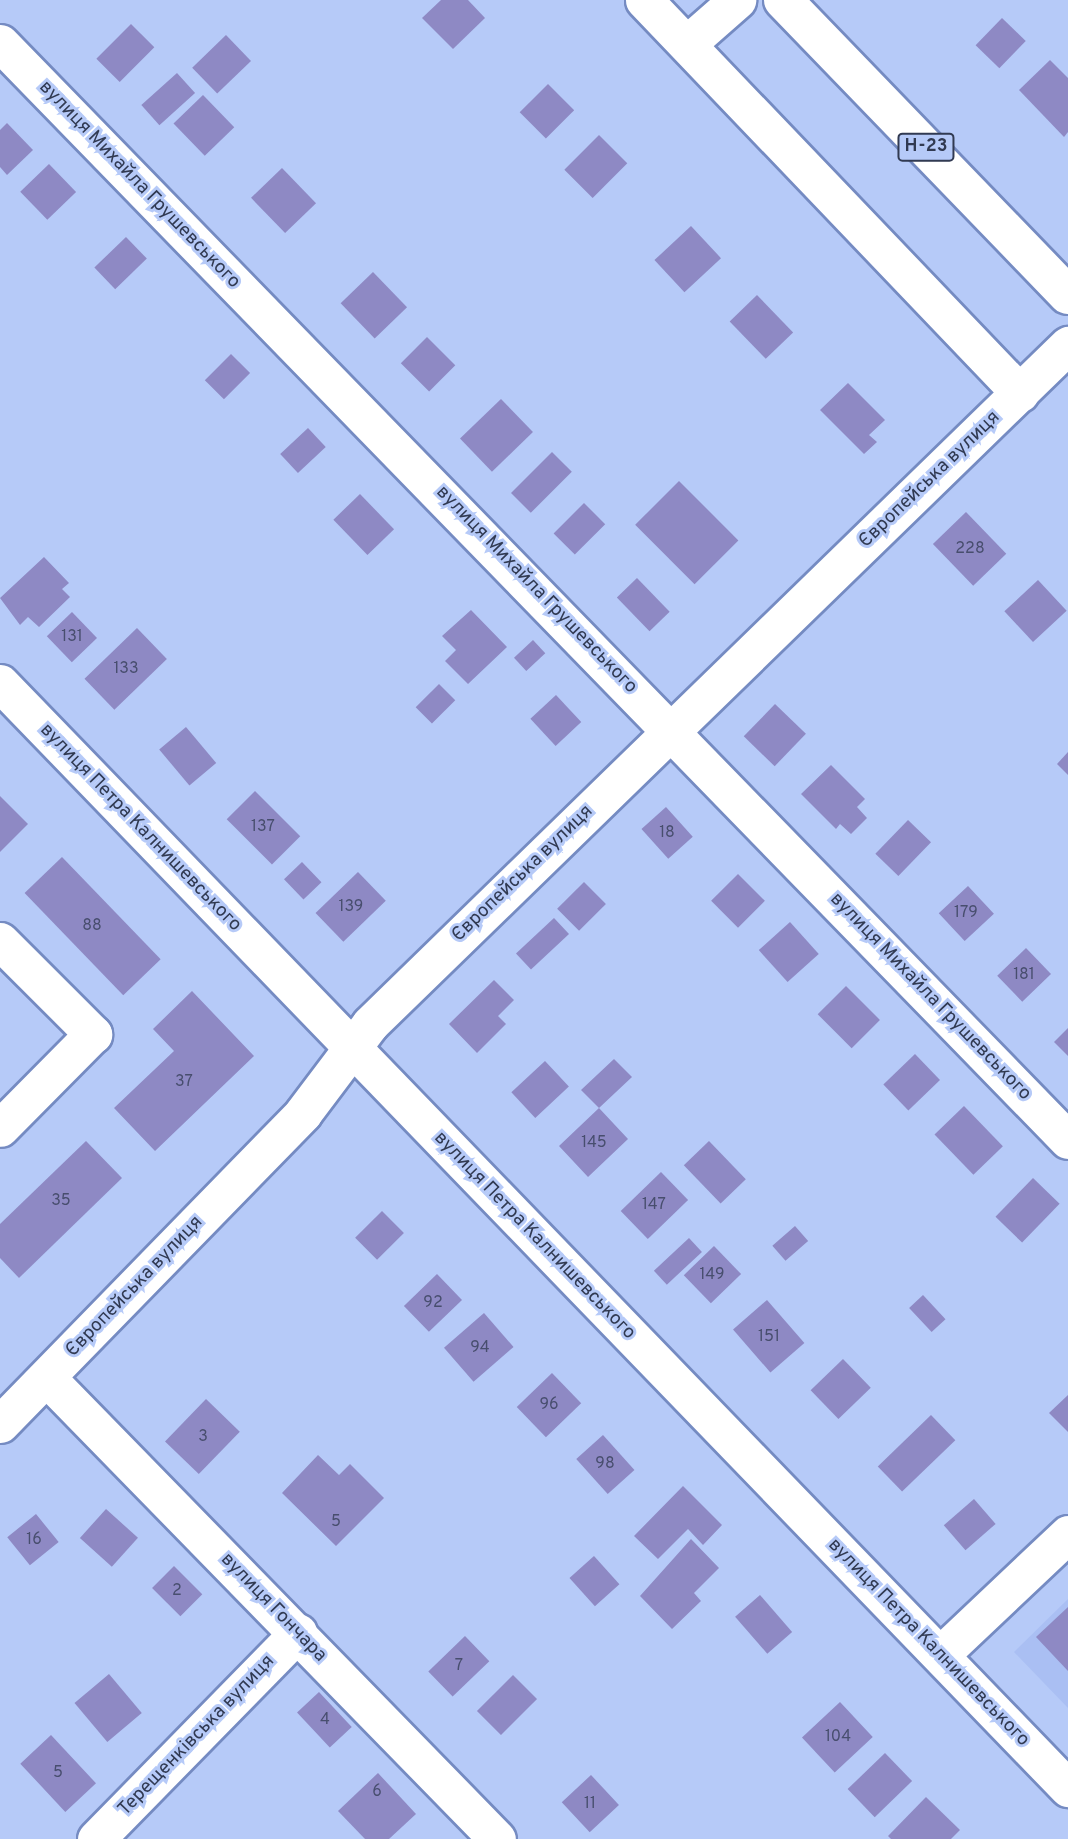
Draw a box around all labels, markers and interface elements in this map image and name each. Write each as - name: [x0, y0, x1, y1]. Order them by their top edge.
- street label: вулиця Михайла Грушевського: [34, 76, 244, 294]
- road number: Н-23: [896, 132, 956, 162]
- street label: Європейська вулиця: [855, 407, 1005, 553]
- street label: вулиця Михайла Грушевського: [431, 481, 641, 699]
- house number: 228: [955, 539, 985, 559]
- house number: 131: [61, 627, 83, 647]
- house number: 133: [113, 659, 139, 679]
- street label: вулиця Петра Калнишевського: [34, 719, 246, 937]
- street label: Європейська вулиця: [448, 801, 598, 947]
- house number: 137: [251, 817, 275, 837]
- house number: 18: [659, 823, 675, 843]
- street label: вулиця Михайла Грушевського: [825, 888, 1035, 1106]
- house number: 139: [339, 897, 363, 917]
- house number: 179: [954, 903, 978, 923]
- house number: 88: [82, 916, 102, 936]
- house number: 181: [1013, 965, 1035, 985]
- house number: 37: [175, 1072, 193, 1092]
- street label: вулиця Петра Калнишевського: [428, 1127, 640, 1345]
- house number: 145: [581, 1133, 607, 1153]
- house number: 35: [51, 1191, 71, 1211]
- house number: 147: [642, 1195, 666, 1215]
- street label: Європейська вулиця: [62, 1212, 208, 1362]
- house number: 149: [700, 1265, 724, 1285]
- house number: 92: [423, 1293, 443, 1313]
- house number: 151: [758, 1327, 780, 1347]
- house number: 94: [470, 1338, 490, 1358]
- house number: 96: [539, 1395, 559, 1415]
- house number: 3: [198, 1427, 208, 1447]
- house number: 98: [595, 1454, 615, 1474]
- house number: 5: [331, 1512, 341, 1532]
- house number: 16: [26, 1530, 42, 1550]
- street label: вулиця Петра Калнишевського: [822, 1534, 1034, 1752]
- street label: вулиця Гончара: [215, 1549, 331, 1667]
- house number: 2: [172, 1581, 182, 1601]
- street label: Терещенківська вулиця: [114, 1651, 280, 1821]
- house number: 7: [455, 1656, 463, 1676]
- house number: 4: [320, 1710, 330, 1730]
- house number: 104: [825, 1727, 851, 1747]
- house number: 5: [53, 1763, 63, 1783]
- house number: 6: [372, 1782, 382, 1802]
- house number: 11: [584, 1794, 596, 1814]

